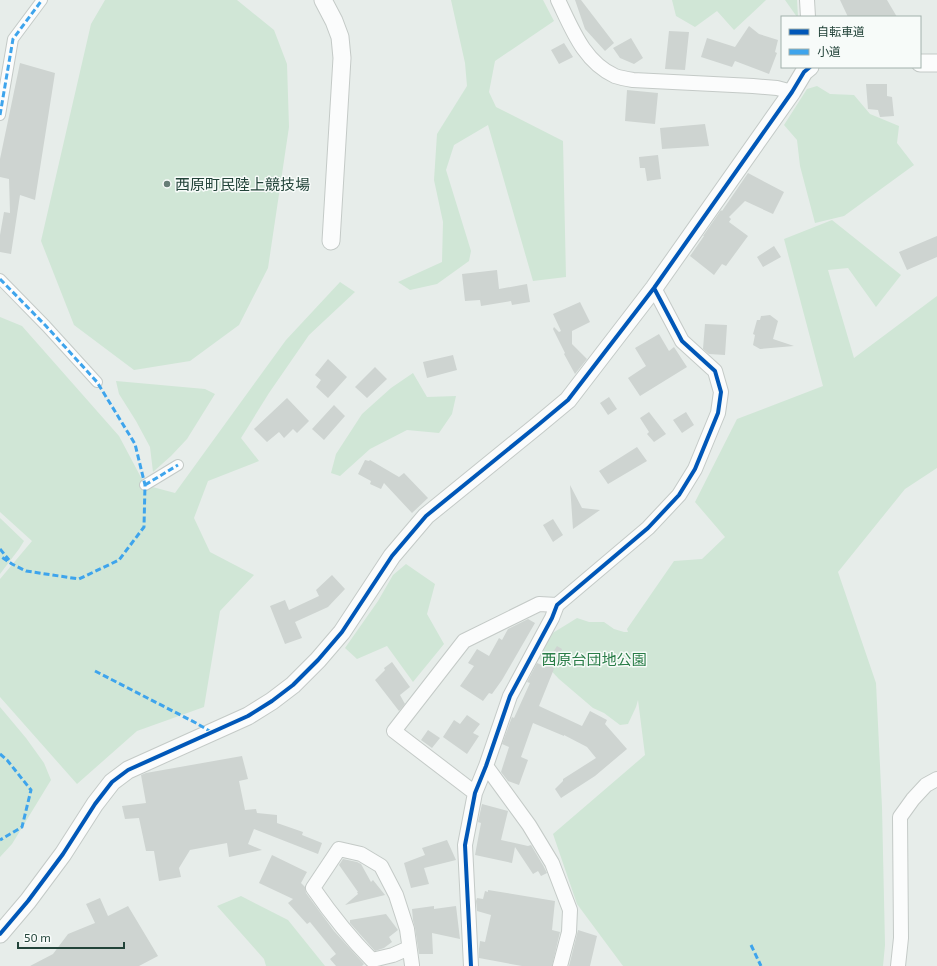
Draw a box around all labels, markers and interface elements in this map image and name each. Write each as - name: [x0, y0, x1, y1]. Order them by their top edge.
- legend: [781, 16, 921, 68]
- text: 自転車道: [817, 24, 865, 38]
- text: 小道: [817, 44, 841, 58]
- place label: 西原町民陸上競技場: [175, 175, 310, 193]
- marker: 西原町民陸上競技場: [162, 179, 172, 189]
- park label: 西原台団地公園: [541, 650, 647, 668]
- scale bar: [18, 924, 124, 950]
- text: 50 m: [24, 930, 51, 944]

